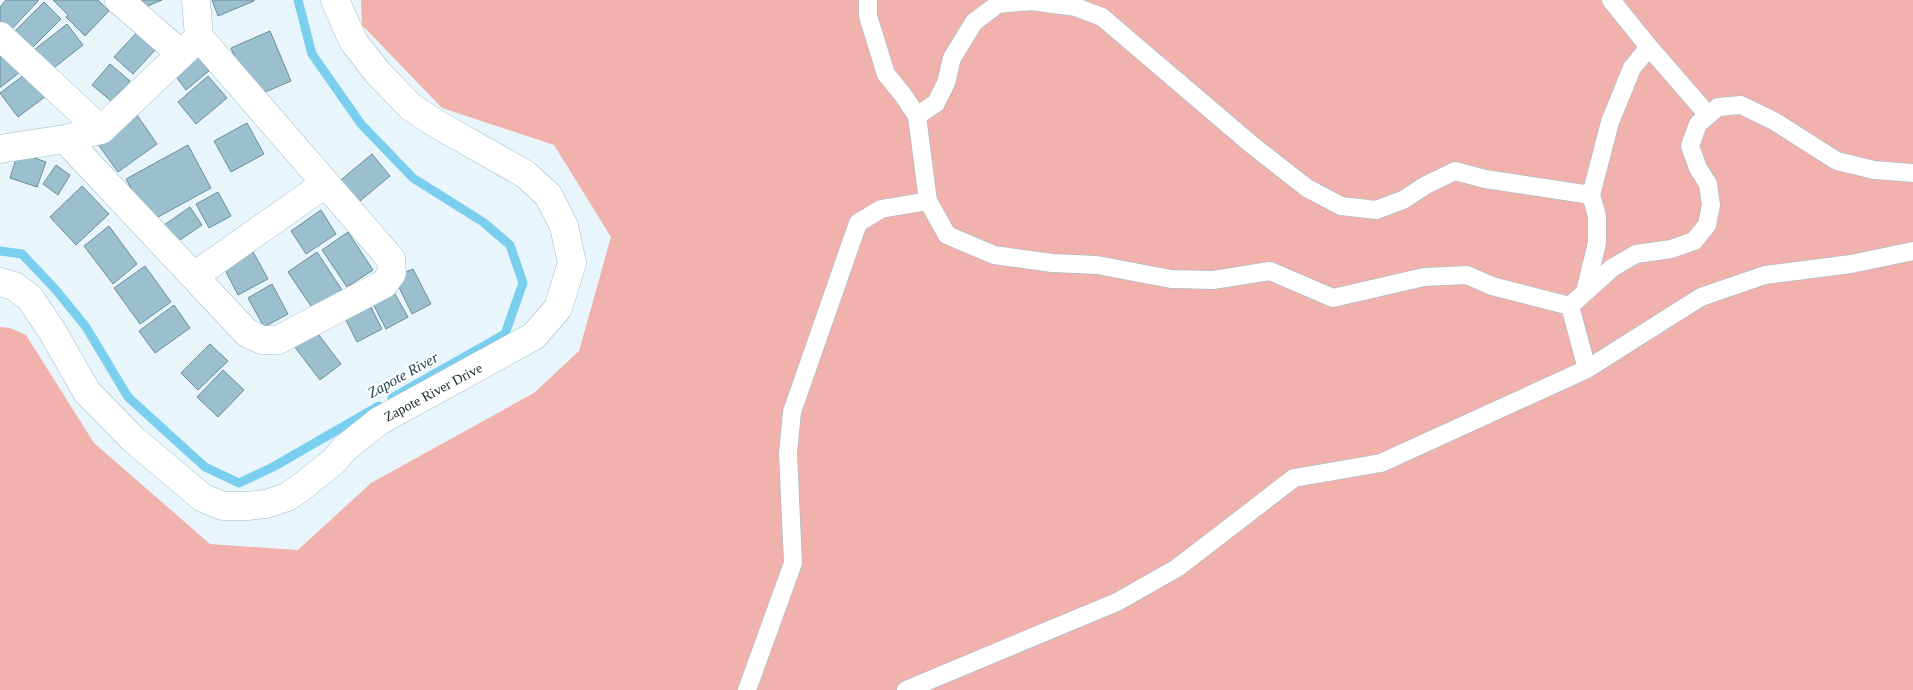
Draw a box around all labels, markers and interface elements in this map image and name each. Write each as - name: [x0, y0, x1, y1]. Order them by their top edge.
- water label: Zapote River: [365, 349, 441, 401]
- street label: Zapote River Drive: [382, 360, 485, 425]

